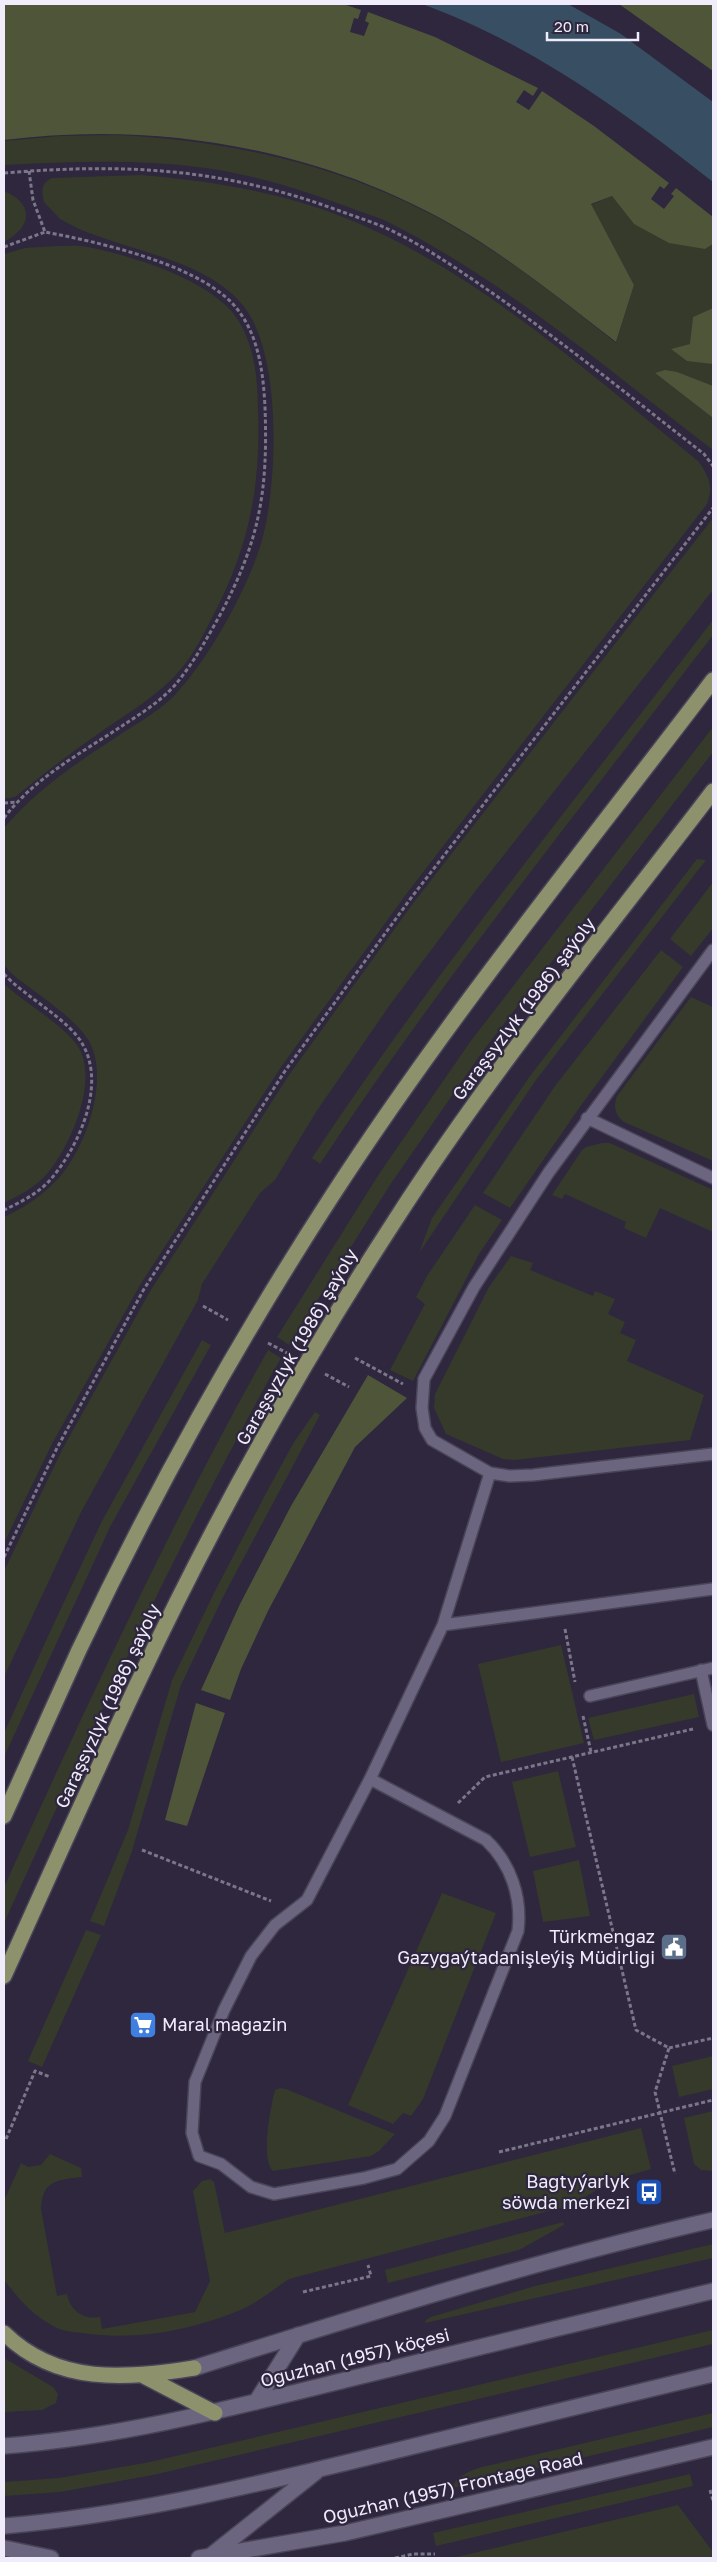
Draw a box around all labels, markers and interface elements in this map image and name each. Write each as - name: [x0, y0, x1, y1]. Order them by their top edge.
- scale bar: [547, 10, 638, 42]
- text: 20 m: [554, 17, 589, 35]
- street label: Garaşsyzlyk (1986) şaýoly: [447, 913, 599, 1104]
- street label: Garaşsyzlyk (1986) şaýoly: [231, 1244, 362, 1449]
- street label: Garaşsyzlyk (1986) şaýoly: [50, 1600, 164, 1811]
- place label: Türkmengaz Gazygaýtadanişleýiş Müdirligi: [397, 1925, 655, 1968]
- public building icon: Türkmengaz Gazygaýtadanişleýiş Müdirligi: [659, 1932, 689, 1962]
- supermarket icon: Maral magazin: [128, 2010, 158, 2040]
- place label: Maral magazin: [162, 2013, 287, 2035]
- place label: Bagtyýarlyk söwda merkezi: [502, 2170, 630, 2213]
- bus stop icon: Bagtyýarlyk söwda merkezi: [634, 2177, 664, 2207]
- street label: Oguzhan (1957) köçesi: [258, 2323, 452, 2391]
- street label: Oguzhan (1957) Frontage Road: [321, 2446, 585, 2528]

